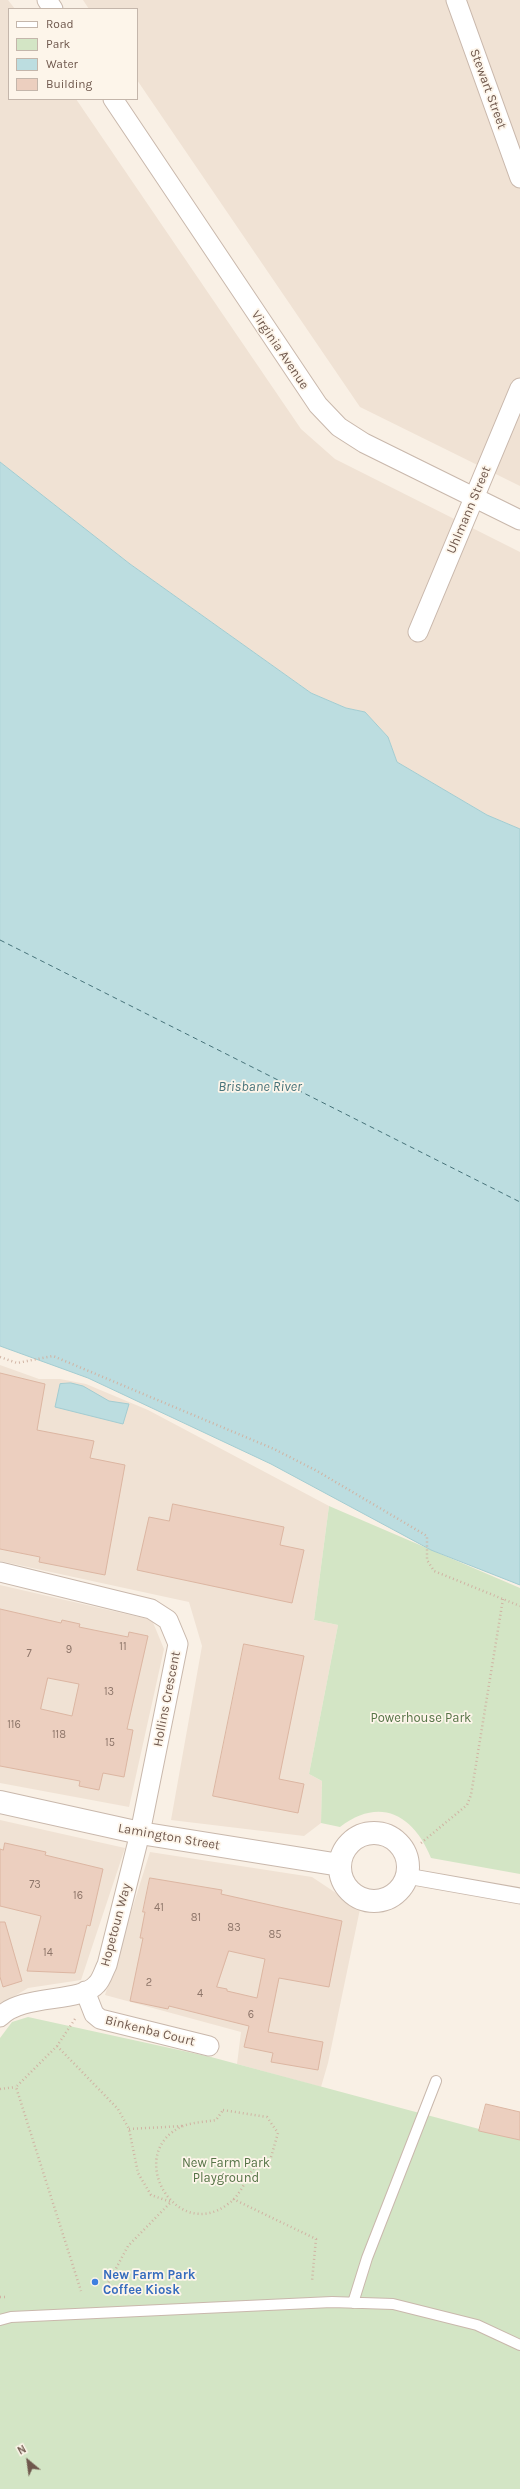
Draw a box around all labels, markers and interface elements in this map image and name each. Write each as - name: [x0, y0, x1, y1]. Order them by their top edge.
- legend: [8, 8, 138, 100]
- text: Road: [46, 17, 74, 31]
- text: Park: [46, 37, 70, 51]
- street label: Stewart Street: [466, 47, 510, 131]
- text: Water: [46, 57, 78, 71]
- text: Building: [46, 77, 92, 91]
- street label: Virginia Avenue: [248, 308, 312, 392]
- street label: Uhlmann Street: [444, 464, 494, 556]
- water label: Brisbane River: [218, 1079, 302, 1095]
- house number: 11: [119, 1640, 127, 1654]
- house number: 9: [66, 1643, 72, 1657]
- house number: 7: [26, 1647, 32, 1661]
- street label: Hollins Crescent: [150, 1650, 184, 1748]
- house number: 13: [104, 1685, 114, 1699]
- park label: Powerhouse Park: [371, 1710, 471, 1726]
- house number: 116: [7, 1718, 21, 1732]
- house number: 118: [52, 1728, 66, 1742]
- house number: 15: [105, 1736, 115, 1750]
- street label: Lamington Street: [117, 1820, 221, 1854]
- house number: 73: [29, 1878, 41, 1892]
- street label: Hopetoun Way: [97, 1882, 135, 1968]
- house number: 16: [73, 1889, 83, 1903]
- house number: 41: [154, 1901, 164, 1915]
- house number: 81: [191, 1911, 201, 1925]
- house number: 83: [227, 1921, 241, 1935]
- house number: 85: [269, 1928, 281, 1942]
- house number: 14: [43, 1946, 53, 1960]
- house number: 2: [146, 1976, 152, 1990]
- house number: 4: [197, 1987, 203, 2001]
- house number: 6: [248, 2008, 254, 2022]
- street label: Binkenba Court: [103, 2012, 197, 2050]
- park label: New Farm Park Playground: [182, 2155, 270, 2186]
- place label: New Farm Park Coffee Kiosk: [103, 2267, 195, 2298]
- marker: New Farm Park Coffee Kiosk: [90, 2277, 100, 2287]
- north arrow: [8, 2441, 48, 2481]
- text: N: [15, 2442, 29, 2458]

